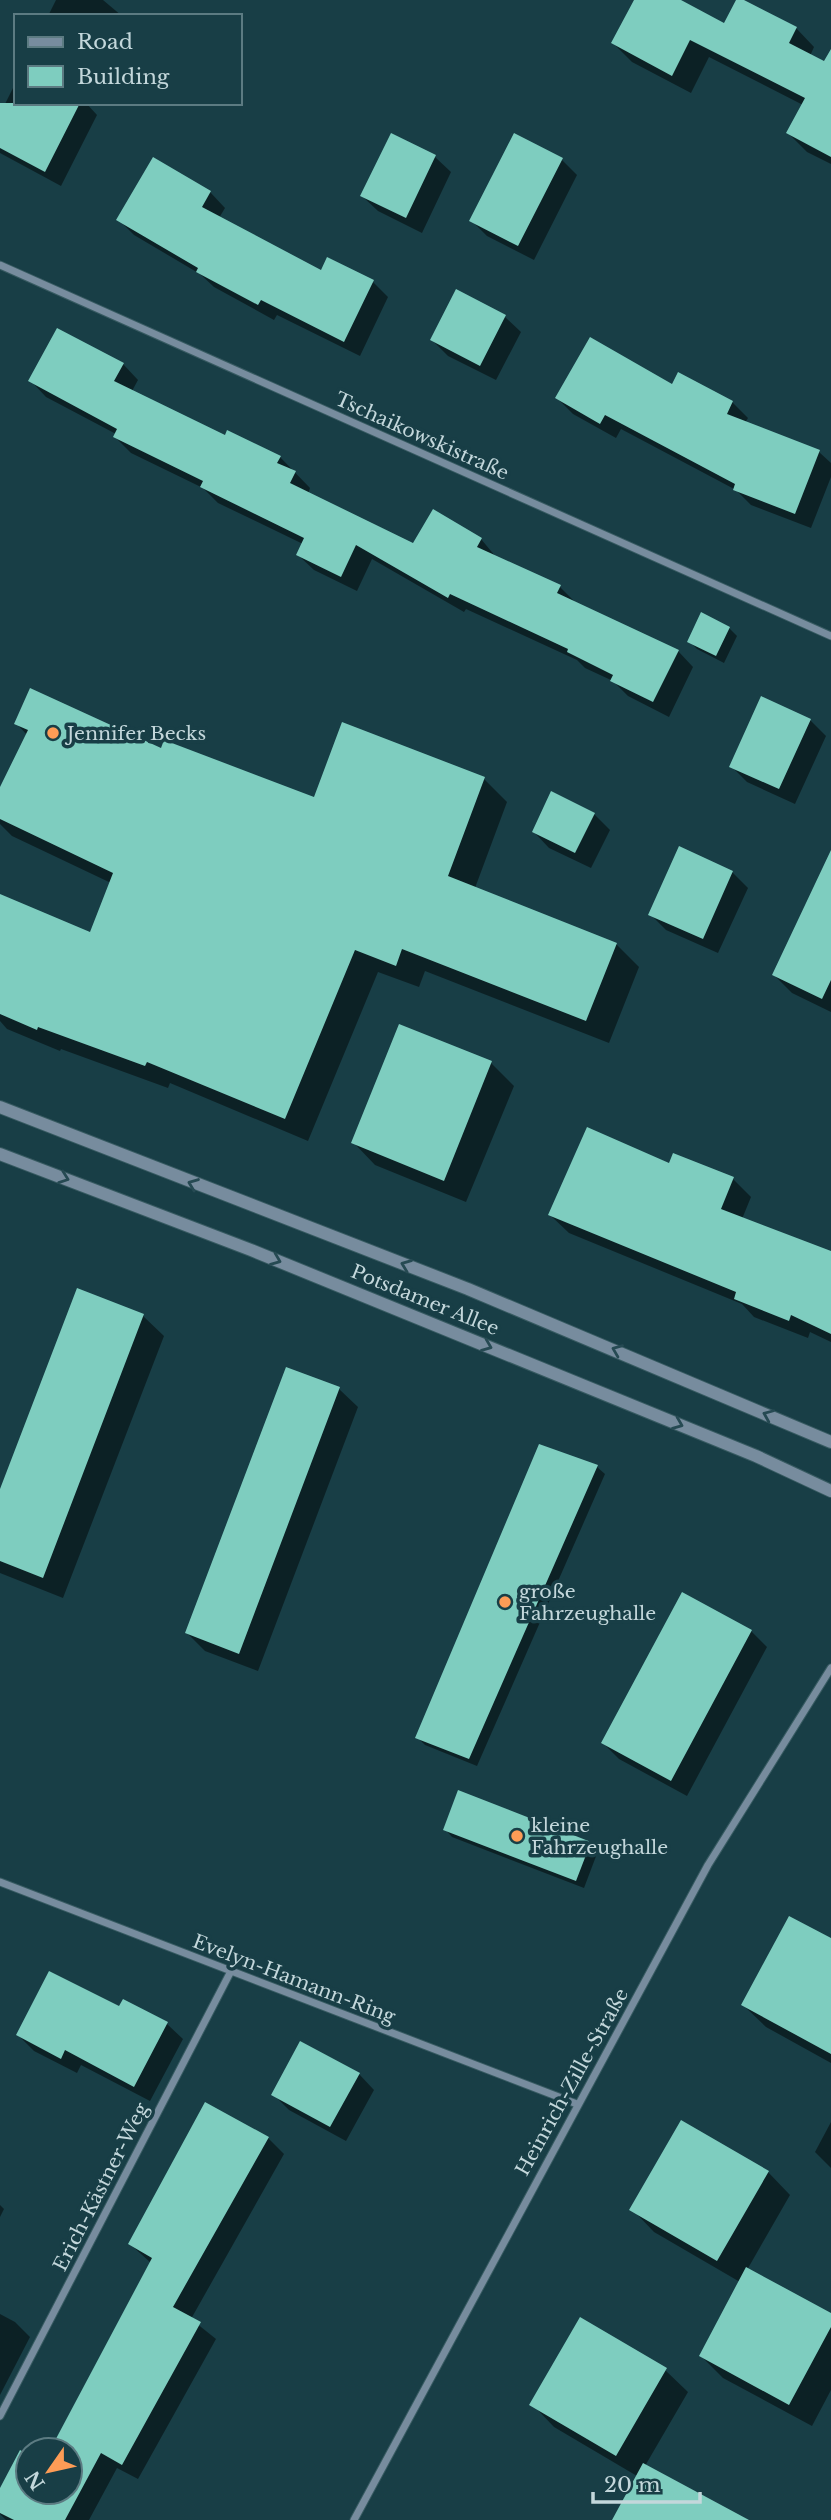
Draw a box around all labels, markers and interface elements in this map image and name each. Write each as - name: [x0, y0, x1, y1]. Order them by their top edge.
- legend: [14, 14, 242, 105]
- text: Road: [77, 29, 133, 55]
- text: Building: [77, 64, 170, 90]
- street label: Tschaikowskistraße: [332, 387, 512, 485]
- place label: Jennifer Becks: [64, 722, 206, 745]
- marker: Jennifer Becks: [45, 725, 61, 741]
- one-way arrow: [57, 1170, 69, 1184]
- one-way arrow: [188, 1178, 200, 1192]
- one-way arrow: [269, 1252, 281, 1266]
- street label: Potsdamer Allee: [348, 1260, 502, 1340]
- one-way arrow: [400, 1260, 412, 1274]
- one-way arrow: [480, 1338, 492, 1352]
- one-way arrow: [611, 1345, 623, 1359]
- one-way arrow: [763, 1409, 776, 1423]
- one-way arrow: [671, 1416, 683, 1430]
- place label: große Fahrzeughalle: [519, 1580, 656, 1625]
- marker: große Fahrzeughalle: [497, 1594, 513, 1610]
- place label: kleine Fahrzeughalle: [531, 1814, 668, 1859]
- marker: kleine Fahrzeughalle: [509, 1828, 525, 1844]
- street label: Evelyn-Hamann-Ring: [189, 1930, 399, 2028]
- street label: Heinrich-Zille-Straße: [511, 1984, 633, 2180]
- street label: Erich-Kästner-Weg: [49, 2098, 154, 2275]
- north arrow: [14, 2436, 84, 2506]
- scale bar: [593, 2460, 700, 2504]
- text: N: [21, 2466, 50, 2494]
- text: 20 m: [604, 2472, 661, 2498]

